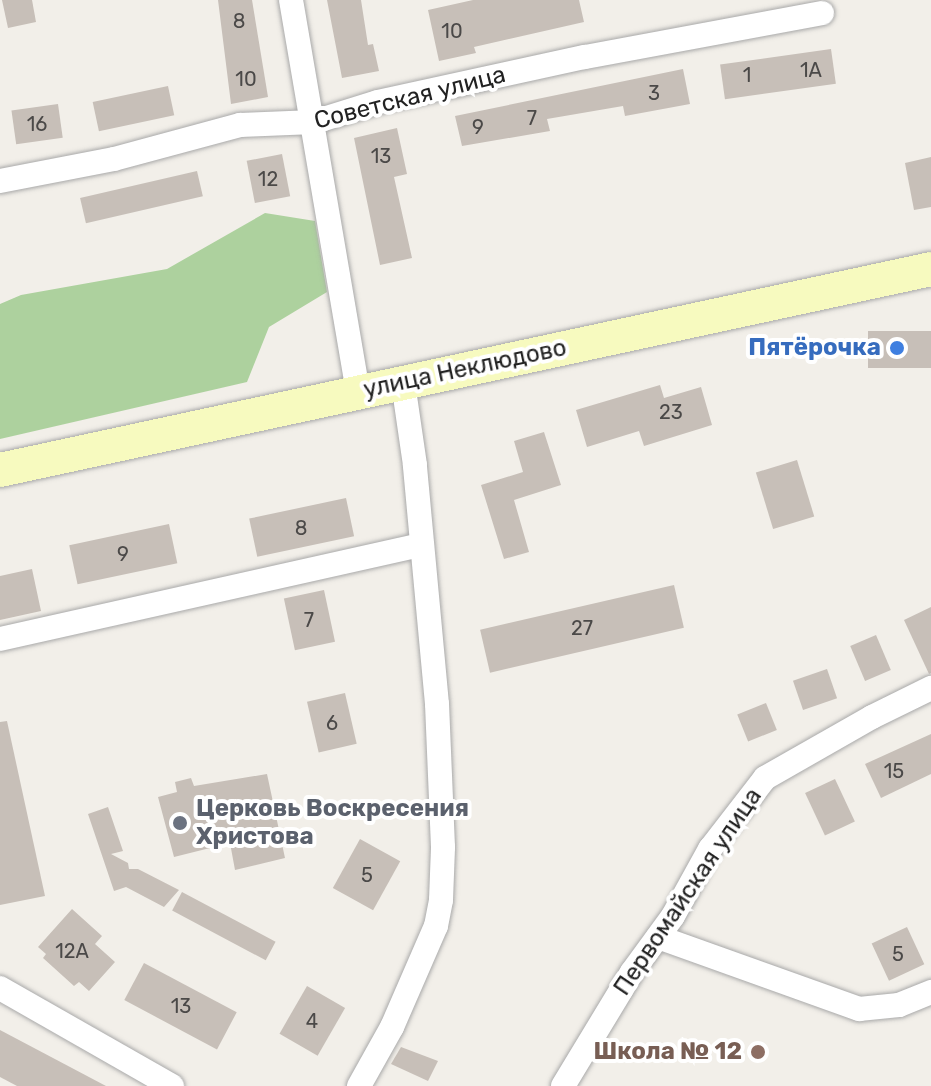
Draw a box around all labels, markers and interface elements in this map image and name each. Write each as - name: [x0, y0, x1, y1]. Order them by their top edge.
- house number: 8: [233, 9, 245, 33]
- house number: 10: [441, 19, 463, 43]
- house number: 1А: [800, 58, 822, 82]
- street label: Советская улица: [311, 60, 509, 136]
- house number: 1: [743, 63, 751, 87]
- house number: 10: [235, 67, 257, 91]
- house number: 3: [648, 81, 660, 105]
- house number: 7: [527, 106, 537, 130]
- house number: 16: [27, 112, 47, 136]
- house number: 9: [472, 115, 484, 139]
- house number: 13: [371, 144, 391, 168]
- house number: 12: [258, 167, 278, 191]
- street label: улица Неклюдово: [361, 333, 569, 405]
- place label: Пятёрочка: [748, 334, 881, 362]
- marker: Пятёрочка: [888, 339, 906, 357]
- house number: 23: [659, 400, 683, 424]
- house number: 8: [295, 516, 307, 540]
- house number: 9: [117, 542, 129, 566]
- house number: 7: [304, 608, 314, 632]
- house number: 27: [571, 616, 593, 640]
- house number: 6: [326, 711, 338, 735]
- house number: 15: [884, 759, 904, 783]
- street label: Первомайская улица: [608, 783, 768, 1001]
- place label: Церковь Воскресения Христова: [196, 795, 469, 851]
- marker: Церковь Воскресения Христова: [171, 814, 189, 832]
- house number: 5: [361, 863, 373, 887]
- house number: 12А: [55, 939, 89, 963]
- house number: 5: [892, 942, 904, 966]
- house number: 13: [171, 994, 191, 1018]
- house number: 4: [306, 1009, 318, 1033]
- place label: Школа № 12: [594, 1038, 742, 1066]
- marker: Школа № 12: [749, 1043, 767, 1061]

